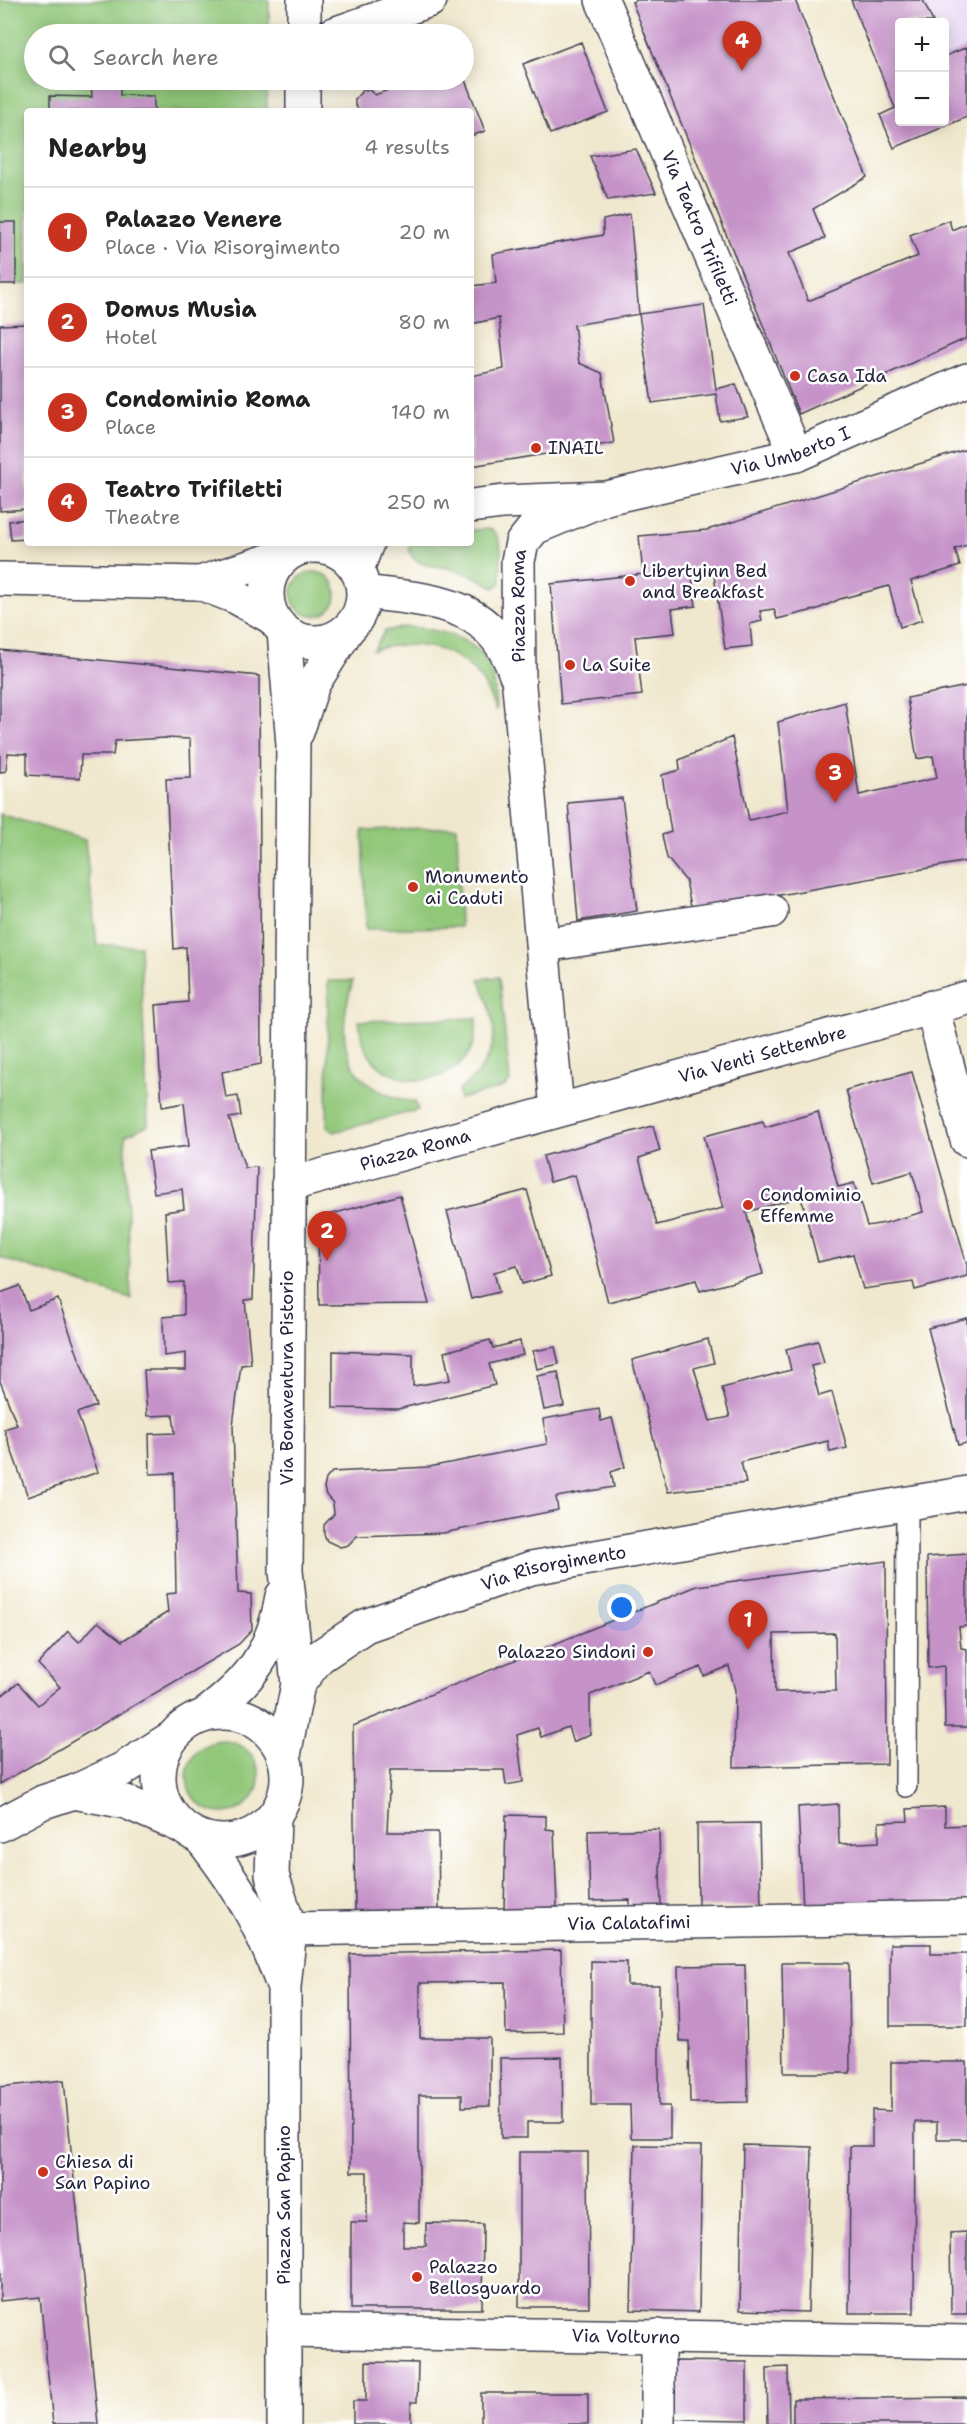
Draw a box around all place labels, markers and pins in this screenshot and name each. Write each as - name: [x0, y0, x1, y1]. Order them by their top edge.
- pin: 4: [722, 22, 762, 71]
- place label: Casa Ida: [807, 364, 887, 388]
- marker: Casa Ida: [788, 369, 802, 383]
- place label: INAIL: [548, 436, 604, 460]
- marker: INAIL: [529, 441, 543, 455]
- place label: Libertyinn Bed and Breakfast: [642, 559, 767, 604]
- marker: Libertyinn Bed and Breakfast: [623, 574, 637, 588]
- place label: La Suite: [582, 653, 651, 677]
- marker: La Suite: [563, 658, 577, 672]
- pin: 3: [816, 754, 854, 803]
- place label: Monumento ai Caduti: [425, 865, 529, 910]
- marker: Monumento ai Caduti: [406, 880, 420, 894]
- place label: Condominio Effemme: [760, 1183, 861, 1228]
- marker: Condominio Effemme: [741, 1198, 755, 1212]
- pin: 2: [308, 1212, 346, 1261]
- pin: 1: [728, 1600, 768, 1650]
- place label: Palazzo Sindoni: [497, 1640, 636, 1664]
- marker: Palazzo Sindoni: [641, 1645, 655, 1659]
- place label: Chiesa di San Papino: [55, 2150, 150, 2195]
- marker: Chiesa di San Papino: [36, 2165, 50, 2179]
- place label: Palazzo Bellosguardo: [429, 2255, 541, 2300]
- marker: Palazzo Bellosguardo: [410, 2270, 424, 2284]

